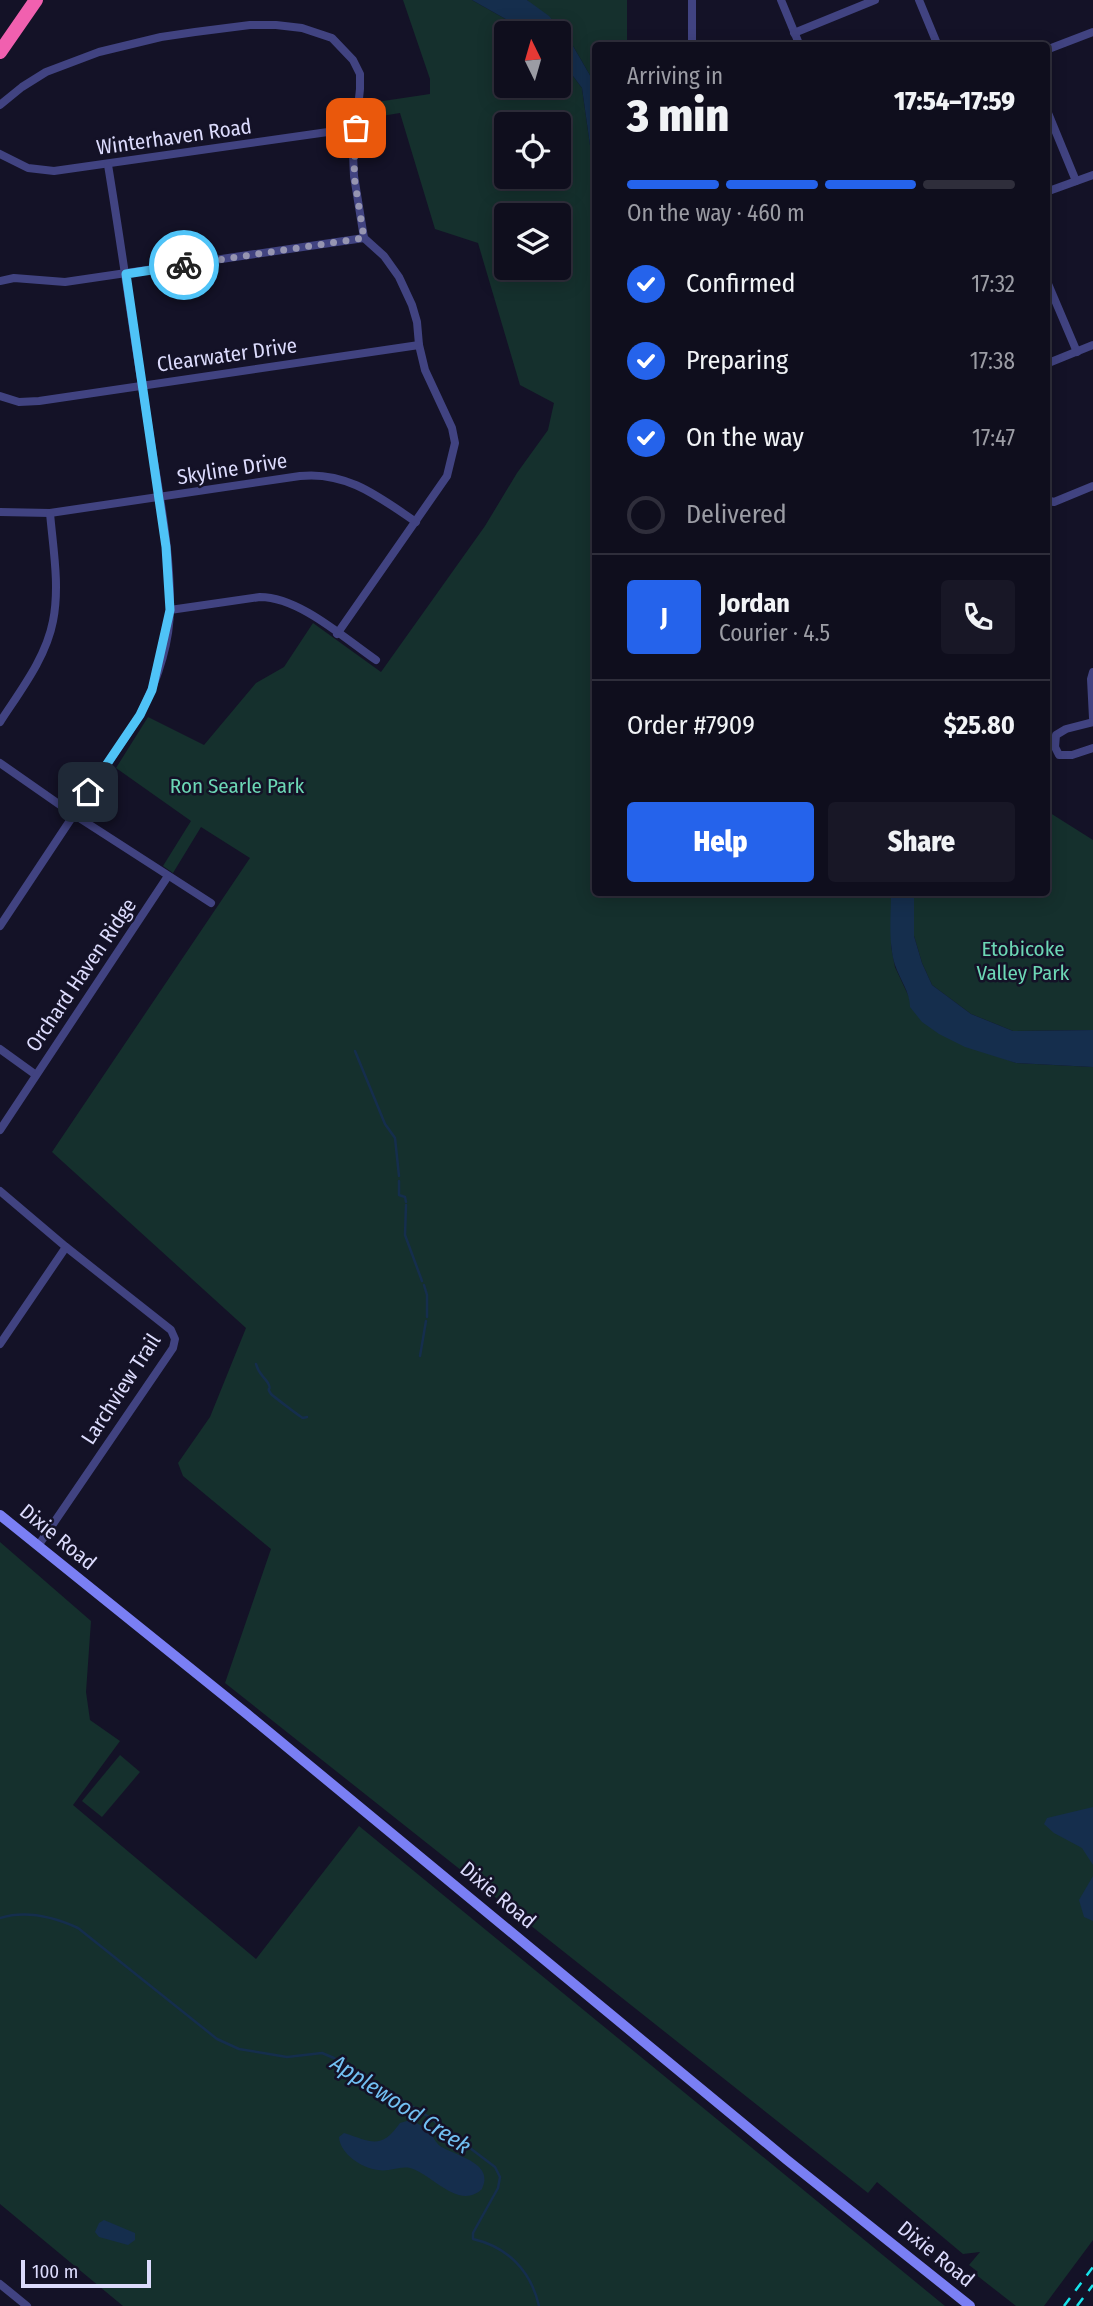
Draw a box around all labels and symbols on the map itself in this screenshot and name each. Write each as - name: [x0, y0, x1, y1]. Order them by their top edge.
- north arrow: [494, 21, 570, 98]
- pin: [326, 98, 386, 158]
- street label: Winterhaven Road: [95, 113, 253, 161]
- courier: [149, 230, 219, 300]
- street label: Clearwater Drive: [155, 332, 299, 378]
- street label: Skyline Drive: [175, 447, 289, 491]
- pin: [58, 762, 118, 822]
- park label: Ron Searle Park: [170, 773, 304, 799]
- street label: Orchard Haven Ridge: [20, 893, 142, 1057]
- park label: Etobicoke Valley Park: [977, 936, 1070, 986]
- street label: Larchview Trail: [76, 1328, 167, 1449]
- street label: Dixie Road: [15, 1498, 101, 1576]
- street label: Dixie Road: [455, 1856, 541, 1934]
- water label: Applewood Creek: [325, 2048, 476, 2160]
- street label: Dixie Road: [893, 2215, 979, 2293]
- scale bar: [21, 2257, 150, 2289]

